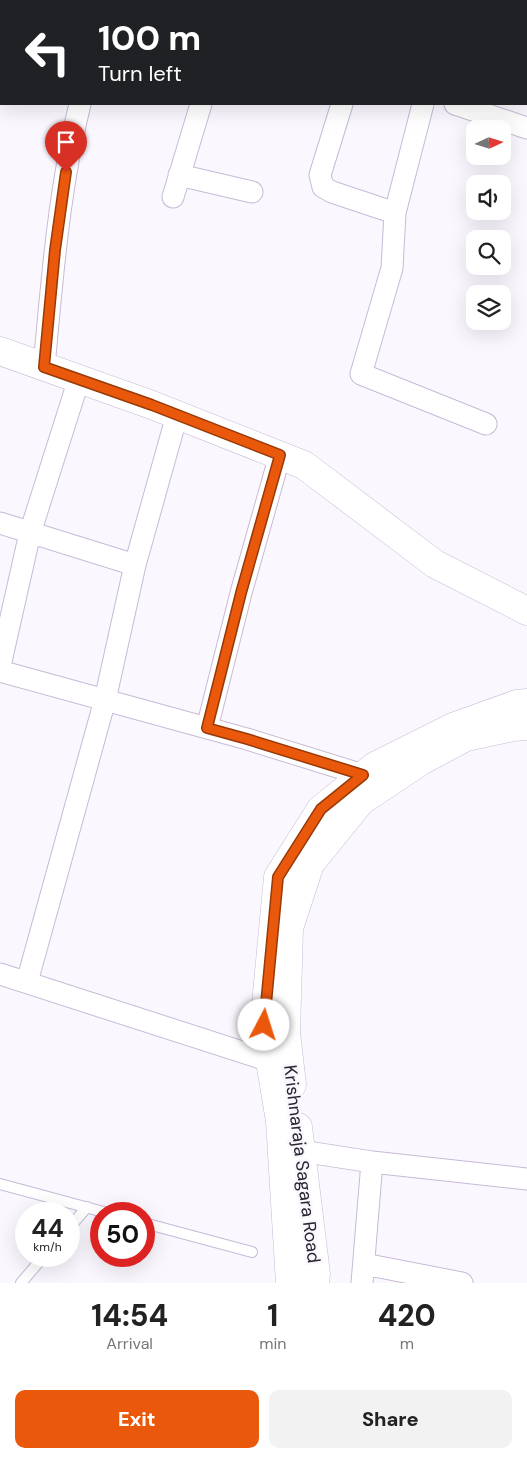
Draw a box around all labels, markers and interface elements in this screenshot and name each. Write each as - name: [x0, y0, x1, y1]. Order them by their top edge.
- text: 100 m: [98, 15, 201, 61]
- icon: left: [15, 20, 80, 85]
- text: Turn left: [98, 59, 182, 88]
- north arrow: [466, 120, 511, 165]
- map controls: [466, 120, 511, 330]
- pin: [45, 121, 87, 172]
- icon: arrive: [52, 128, 80, 156]
- button: sound: [466, 175, 511, 220]
- button: search: [466, 230, 511, 275]
- button: layers: [466, 285, 511, 330]
- position arrow: [237, 998, 289, 1050]
- street label: Krishnaraja Sagara Road: [278, 1063, 326, 1265]
- speed limit sign: 50: [90, 1202, 155, 1267]
- text: 44: [31, 1212, 64, 1245]
- text: km/h: [33, 1239, 62, 1255]
- text: 14:54: [91, 1296, 168, 1335]
- text: 1: [267, 1296, 278, 1335]
- text: 420: [378, 1296, 436, 1335]
- text: Arrival: [106, 1333, 153, 1354]
- text: min: [259, 1333, 287, 1354]
- text: m: [400, 1333, 414, 1354]
- button: Exit: [15, 1390, 259, 1448]
- button: Share: [269, 1390, 512, 1448]

